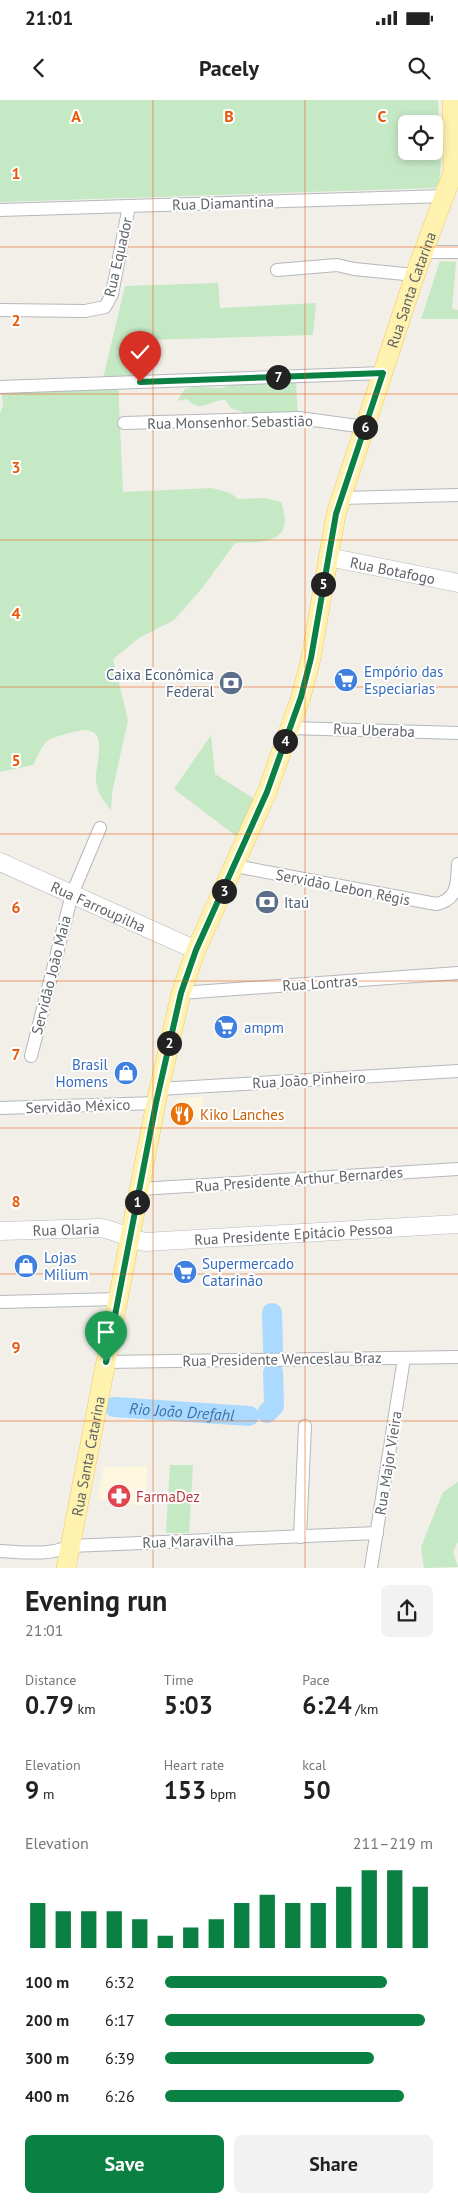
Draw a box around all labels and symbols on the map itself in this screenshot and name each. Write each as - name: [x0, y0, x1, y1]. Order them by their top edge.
- text: A: [71, 106, 81, 126]
- text: B: [224, 106, 234, 126]
- text: C: [378, 106, 387, 126]
- text: 1: [11, 163, 21, 183]
- street label: Rua Diamantina: [172, 192, 274, 214]
- street label: Rua Equador: [100, 215, 136, 299]
- street label: Rua Santa Catarina: [382, 229, 440, 350]
- text: 2: [11, 310, 21, 330]
- pin: [119, 331, 161, 382]
- pin: 7: [266, 364, 290, 390]
- street label: Rua Monsenhor Sebastião: [147, 411, 313, 433]
- pin: 6: [352, 414, 378, 440]
- text: 3: [11, 457, 21, 477]
- street label: Rua Botafogo: [348, 552, 437, 588]
- pin: 5: [310, 572, 336, 596]
- text: 4: [11, 603, 21, 623]
- place label: Empório das Especiarias: [364, 662, 443, 698]
- place label: Caixa Econômica Federal: [106, 665, 215, 701]
- supermarket icon: Empório das Especiarias: [333, 667, 359, 693]
- bank icon: Caixa Econômica Federal: [218, 670, 244, 696]
- street label: Rua Uberaba: [333, 719, 415, 741]
- pin: 4: [272, 728, 298, 754]
- text: 5: [11, 750, 21, 770]
- street label: Servidão Lebon Régis: [274, 865, 412, 909]
- street label: Rua Farroupilha: [48, 877, 149, 936]
- pin: 3: [212, 878, 236, 904]
- bank icon: Itaú: [254, 889, 280, 915]
- place label: Itaú: [284, 893, 309, 912]
- text: 6: [11, 897, 21, 917]
- street label: Servidão João Maia: [27, 913, 75, 1037]
- street label: Rua Lontras: [282, 971, 358, 995]
- supermarket icon: ampm: [213, 1014, 239, 1040]
- place label: ampm: [244, 1018, 284, 1037]
- pin: 2: [156, 1030, 182, 1056]
- text: 7: [11, 1044, 21, 1064]
- place label: Brasil Homens: [56, 1055, 109, 1091]
- shop icon: Brasil Homens: [113, 1060, 139, 1086]
- street label: Rua João Pinheiro: [252, 1068, 366, 1092]
- street label: Servidão México: [25, 1095, 131, 1117]
- restaurant icon: Kiko Lanches: [169, 1101, 195, 1127]
- place label: Kiko Lanches: [200, 1105, 284, 1124]
- street label: Rua Presidente Arthur Bernardes: [194, 1162, 404, 1196]
- pin: 1: [124, 1190, 150, 1214]
- text: 8: [11, 1191, 21, 1211]
- street label: Rua Presidente Epitácio Pessoa: [194, 1218, 393, 1249]
- street label: Rua Olaria: [32, 1219, 100, 1240]
- place label: Lojas Milium: [44, 1248, 89, 1284]
- shop icon: Lojas Milium: [13, 1253, 39, 1279]
- place label: Supermercado Catarinão: [202, 1254, 294, 1290]
- supermarket icon: Supermercado Catarinão: [172, 1259, 198, 1285]
- pin: [85, 1311, 127, 1362]
- text: 9: [11, 1337, 21, 1357]
- street label: Rua Presidente Wenceslau Braz: [182, 1348, 382, 1370]
- street label: Rua Santa Catarina: [67, 1395, 109, 1518]
- water label: Rio João Drefahl: [129, 1398, 236, 1425]
- street label: Rua Major Vieira: [370, 1410, 406, 1516]
- pharmacy icon: FarmaDez: [106, 1483, 132, 1509]
- place label: FarmaDez: [136, 1487, 200, 1506]
- street label: Rua Maravilha: [142, 1530, 234, 1552]

